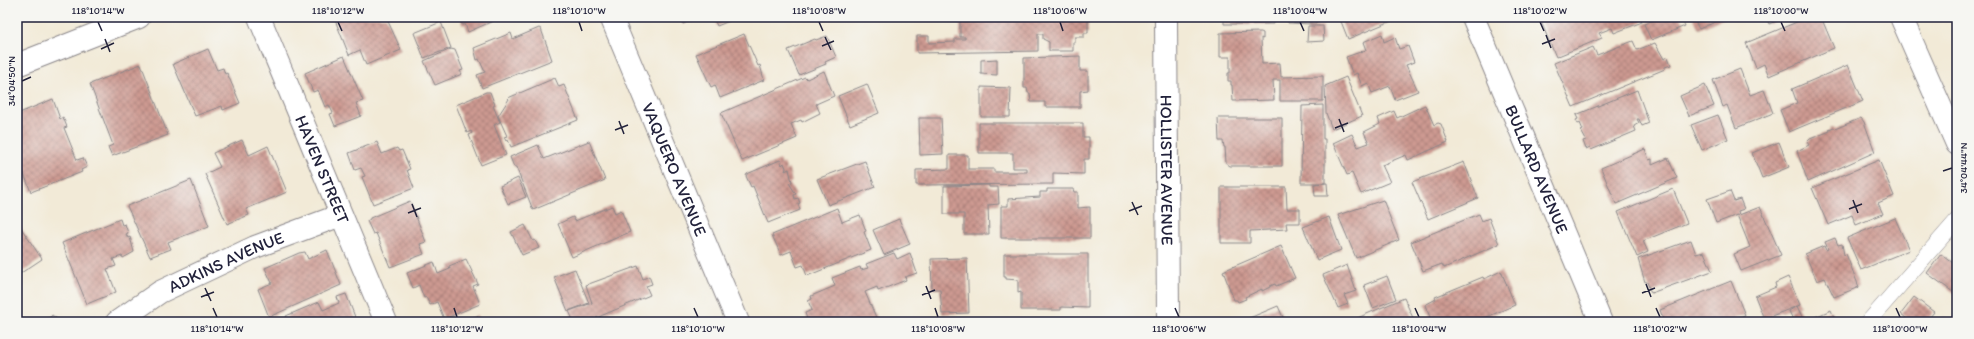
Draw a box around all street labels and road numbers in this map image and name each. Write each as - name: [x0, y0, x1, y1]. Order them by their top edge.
- street label: HOLLISTER AVENUE: [1157, 95, 1178, 245]
- street label: VAQUERO AVENUE: [638, 100, 711, 239]
- street label: BULLARD AVENUE: [1501, 102, 1573, 237]
- street label: HAVEN STREET: [291, 112, 354, 227]
- street label: ADKINS AVENUE: [165, 227, 286, 297]

